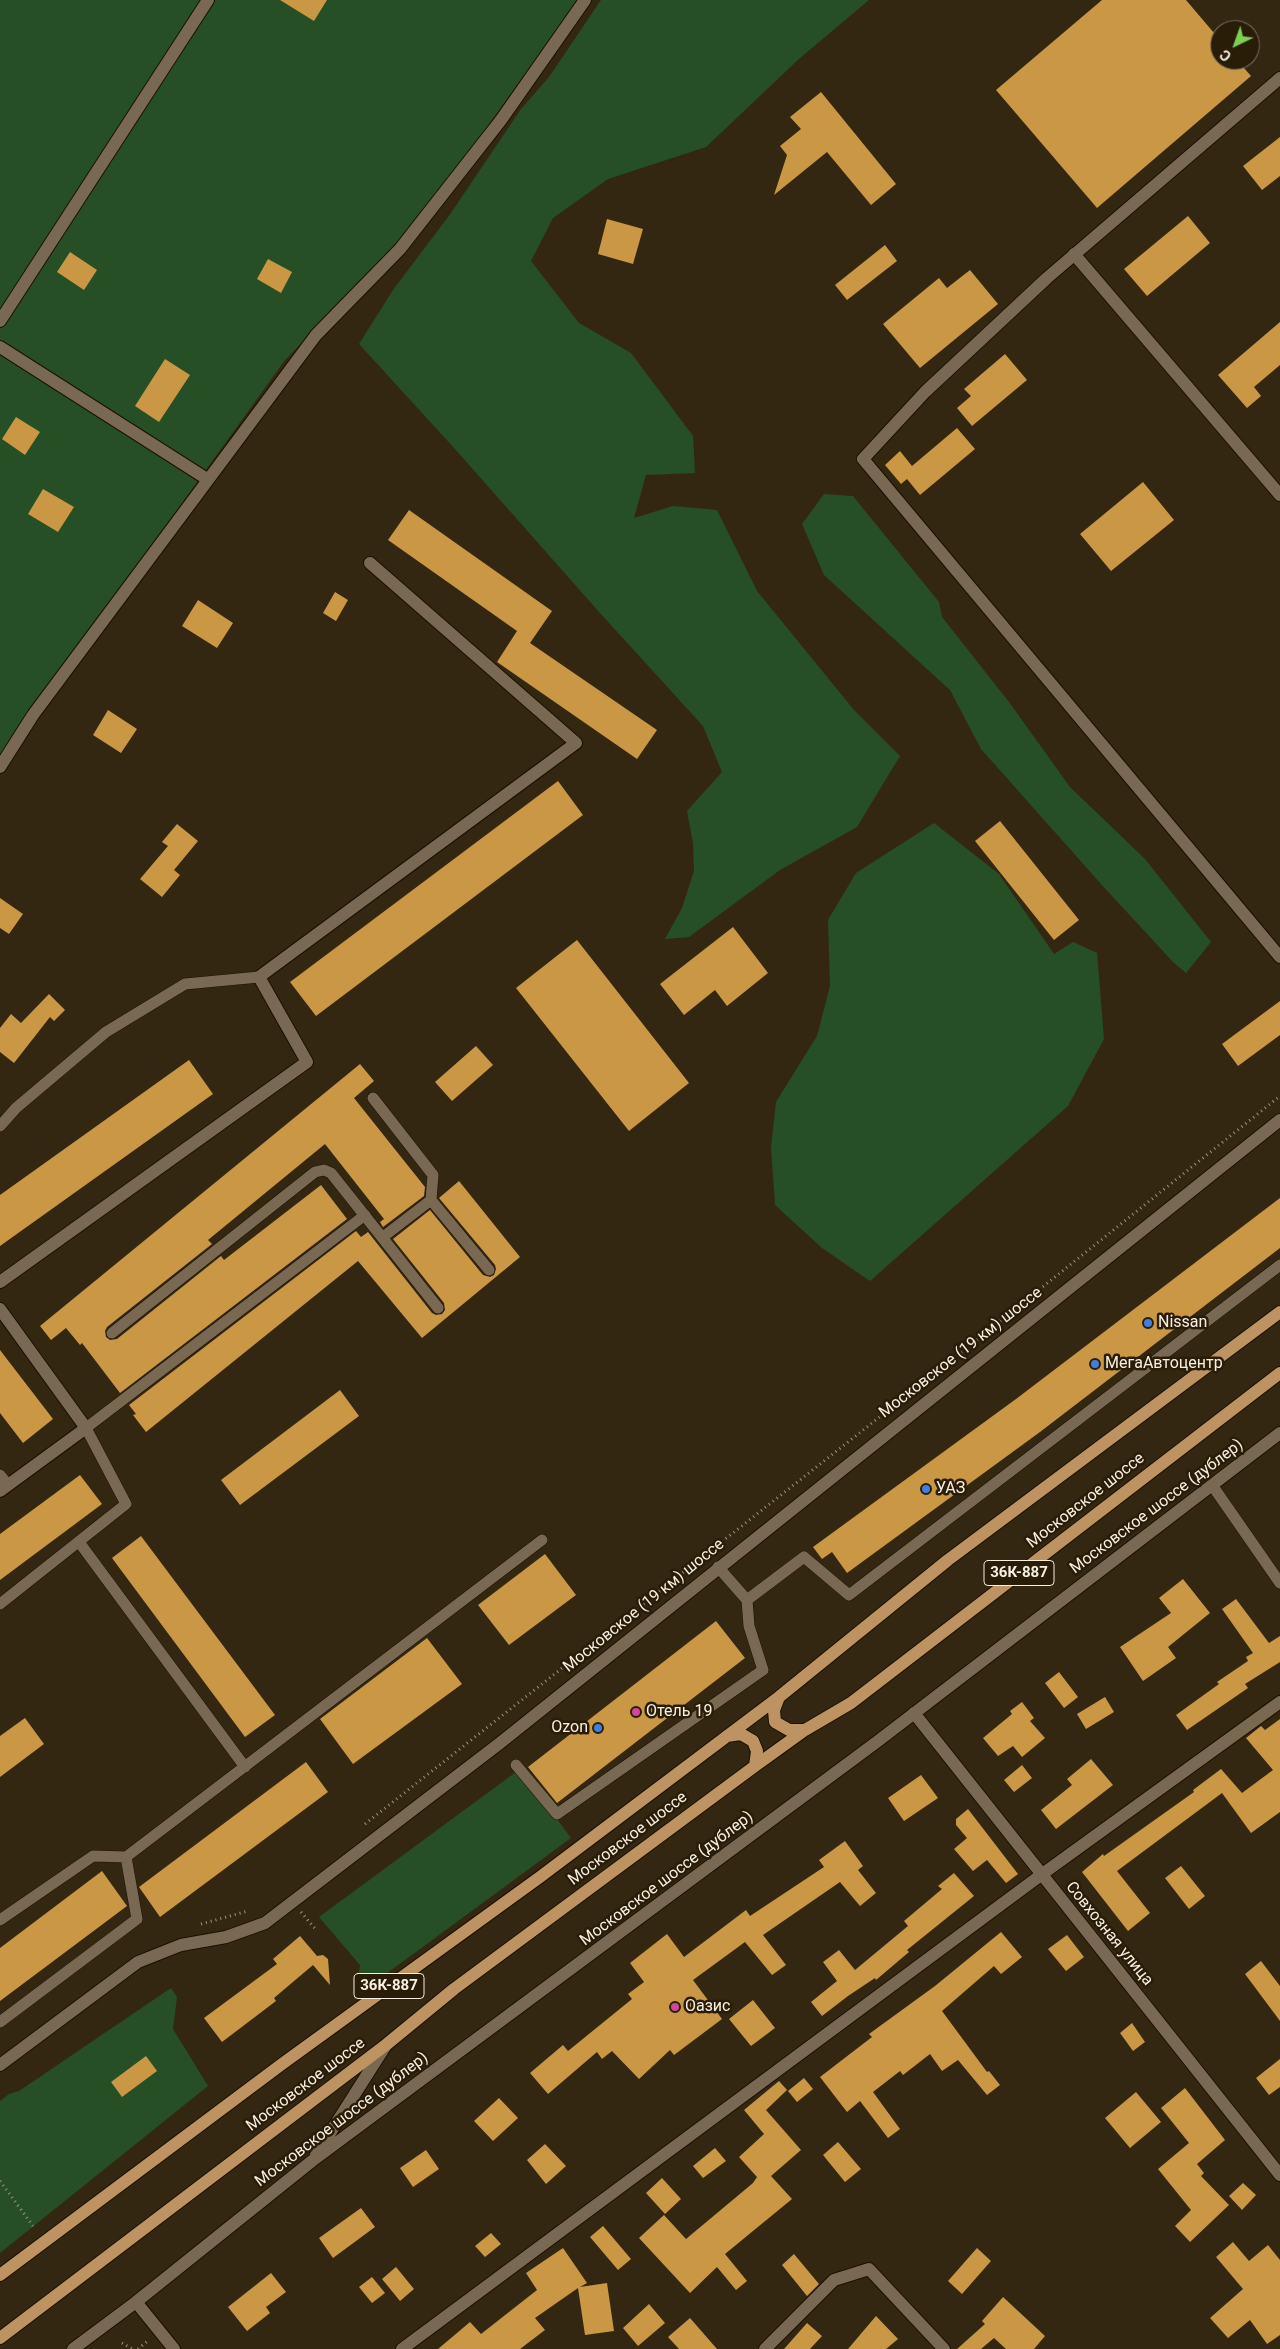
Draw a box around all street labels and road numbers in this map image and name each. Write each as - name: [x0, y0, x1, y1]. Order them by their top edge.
- street label: Московское (19 км) шоссе: [876, 1283, 1046, 1423]
- street label: Московское шоссе (дублер): [1067, 1436, 1247, 1578]
- street label: Московское шоссе: [1023, 1449, 1149, 1553]
- street label: Московское (19 км) шоссе: [560, 1535, 728, 1677]
- road number: 36К-887: [984, 1560, 1054, 1586]
- street label: Московское шоссе: [565, 1788, 691, 1890]
- street label: Московское шоссе (дублер): [577, 1808, 757, 1950]
- street label: Совхозная улица: [1061, 1878, 1157, 1990]
- road number: 36К-887: [354, 1974, 424, 1998]
- street label: Московское шоссе: [243, 2034, 369, 2136]
- street label: Московское шоссе (дублер): [252, 2049, 432, 2191]

